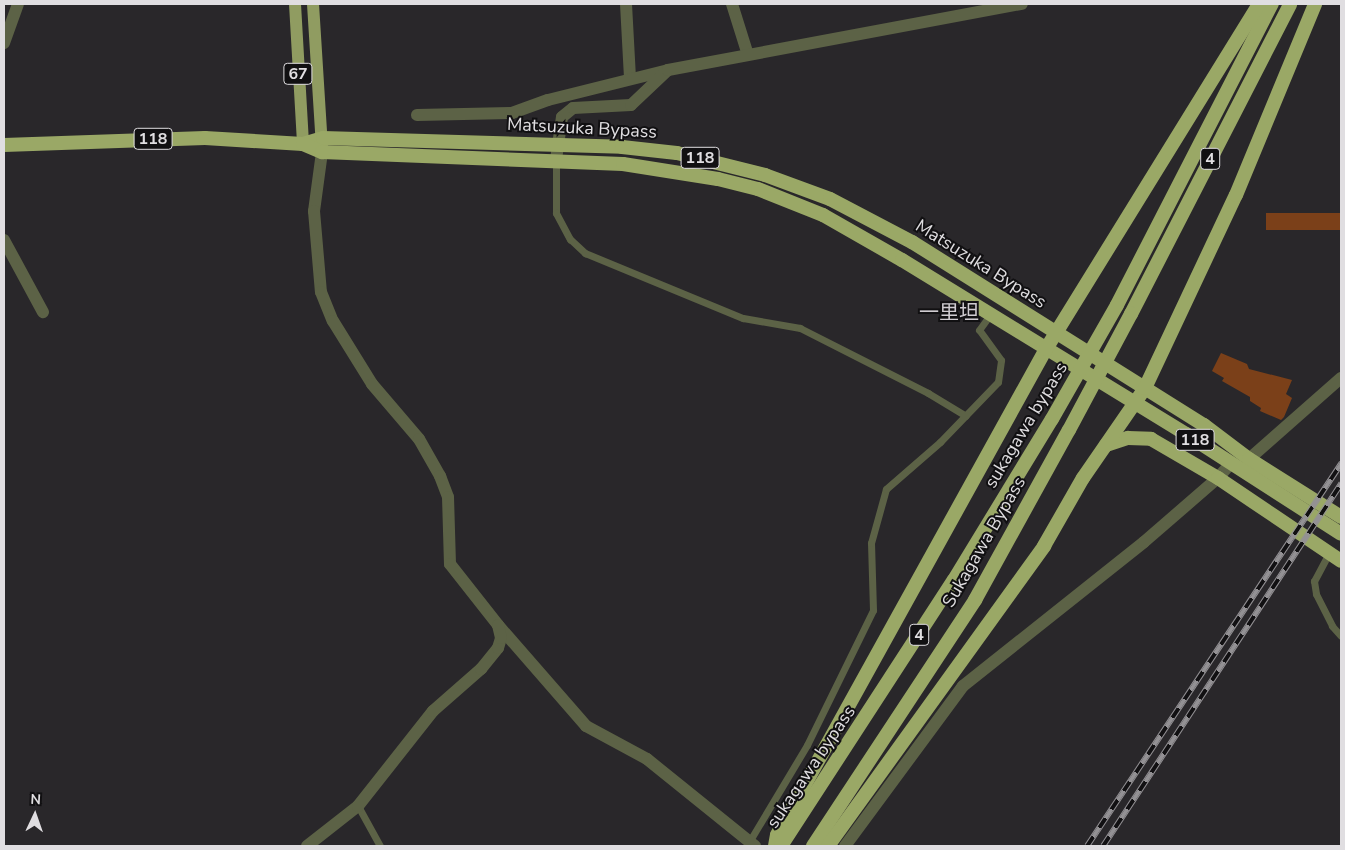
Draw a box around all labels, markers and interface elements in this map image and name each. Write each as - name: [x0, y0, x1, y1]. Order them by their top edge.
- road number: 67: [283, 61, 313, 88]
- street label: Matsuzuka Bypass: [506, 113, 658, 143]
- road number: 118: [133, 126, 173, 152]
- road number: 118: [680, 144, 720, 172]
- road number: 4: [1200, 146, 1220, 172]
- street label: Matsuzuka Bypass: [912, 215, 1050, 313]
- district label: 一里坦: [919, 300, 979, 324]
- street label: sukagawa bypass: [980, 358, 1072, 492]
- road number: 118: [1175, 426, 1215, 454]
- street label: Sukagawa Bypass: [938, 473, 1030, 611]
- road number: 4: [909, 622, 929, 648]
- street label: sukagawa bypass: [762, 702, 860, 832]
- north arrow: [10, 790, 60, 840]
- text: N: [30, 790, 42, 809]

